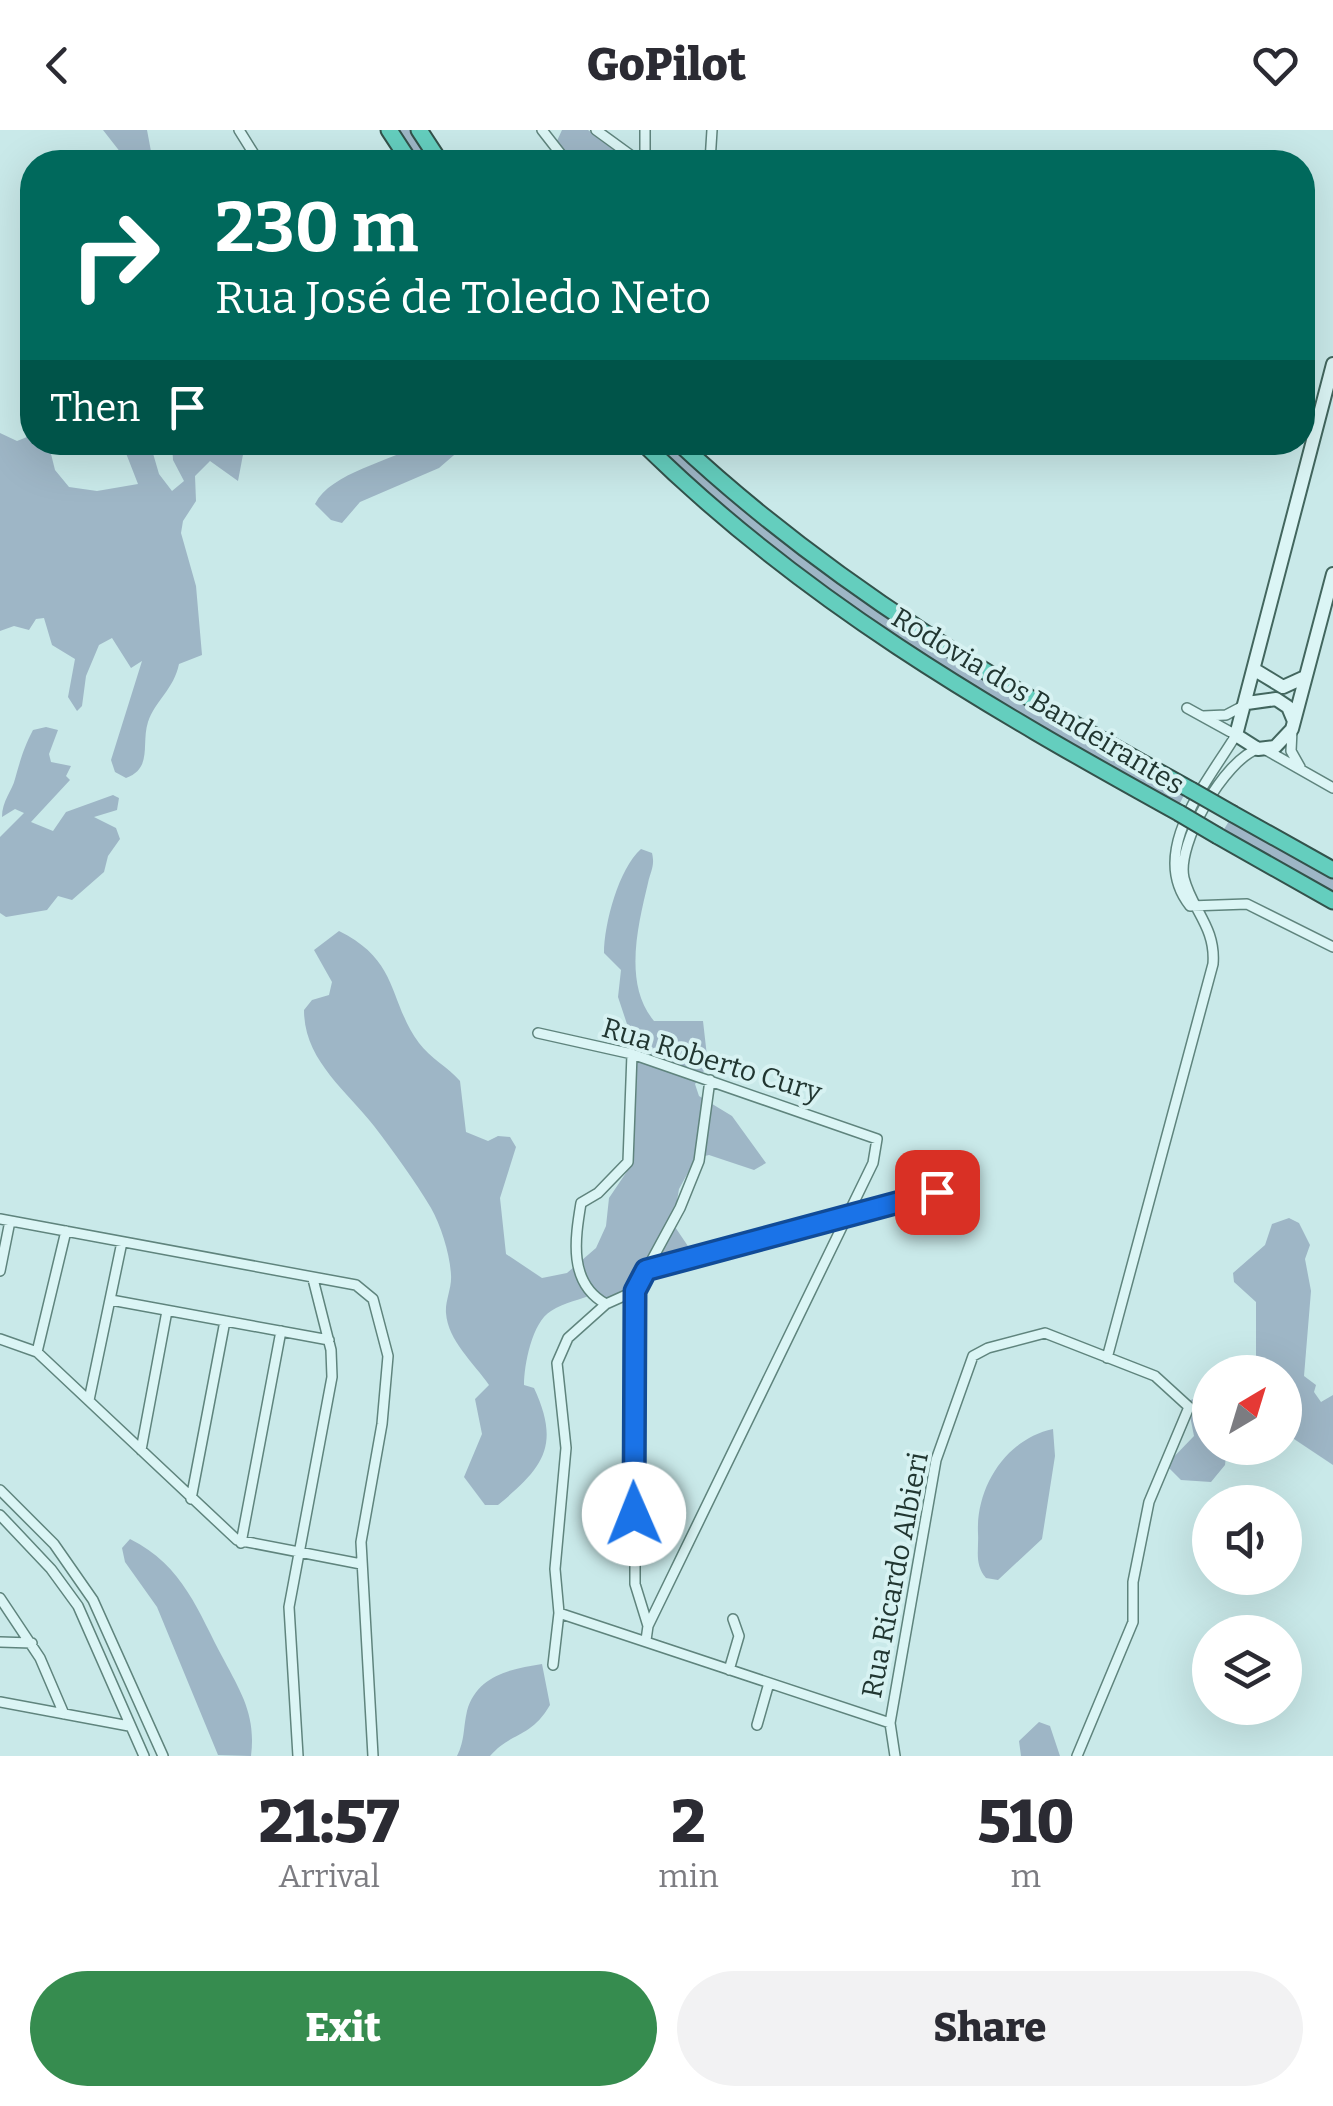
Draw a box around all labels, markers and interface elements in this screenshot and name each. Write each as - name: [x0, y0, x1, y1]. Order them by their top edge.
- icon: back: [30, 38, 85, 93]
- text: GoPilot: [587, 38, 746, 92]
- icon: heart: [1248, 38, 1303, 93]
- text: 230 m: [215, 186, 419, 270]
- icon: right: [50, 190, 180, 320]
- text: Rua José de Toledo Neto: [215, 271, 711, 325]
- icon: arrive: [160, 380, 215, 435]
- text: Then: [50, 385, 140, 431]
- street label: Rodovia dos Bandeirantes: [886, 601, 1190, 801]
- street label: Rua Roberto Cury: [598, 1011, 826, 1109]
- pin: [895, 1150, 980, 1235]
- icon: arrive: [910, 1165, 965, 1220]
- north arrow: [1192, 1355, 1302, 1465]
- map controls: [1192, 1355, 1302, 1725]
- street label: Rua Ricardo Albieri: [855, 1449, 935, 1701]
- position arrow: [582, 1462, 686, 1566]
- button: sound: [1192, 1485, 1302, 1595]
- button: layers: [1192, 1615, 1302, 1725]
- text: 21:57: [259, 1786, 400, 1858]
- text: 2: [671, 1786, 706, 1858]
- text: 510: [977, 1786, 1074, 1858]
- text: Arrival: [278, 1857, 380, 1895]
- text: min: [658, 1857, 719, 1895]
- text: m: [1011, 1857, 1041, 1895]
- button: Exit: [30, 1971, 657, 2086]
- button: Share: [677, 1971, 1303, 2086]

